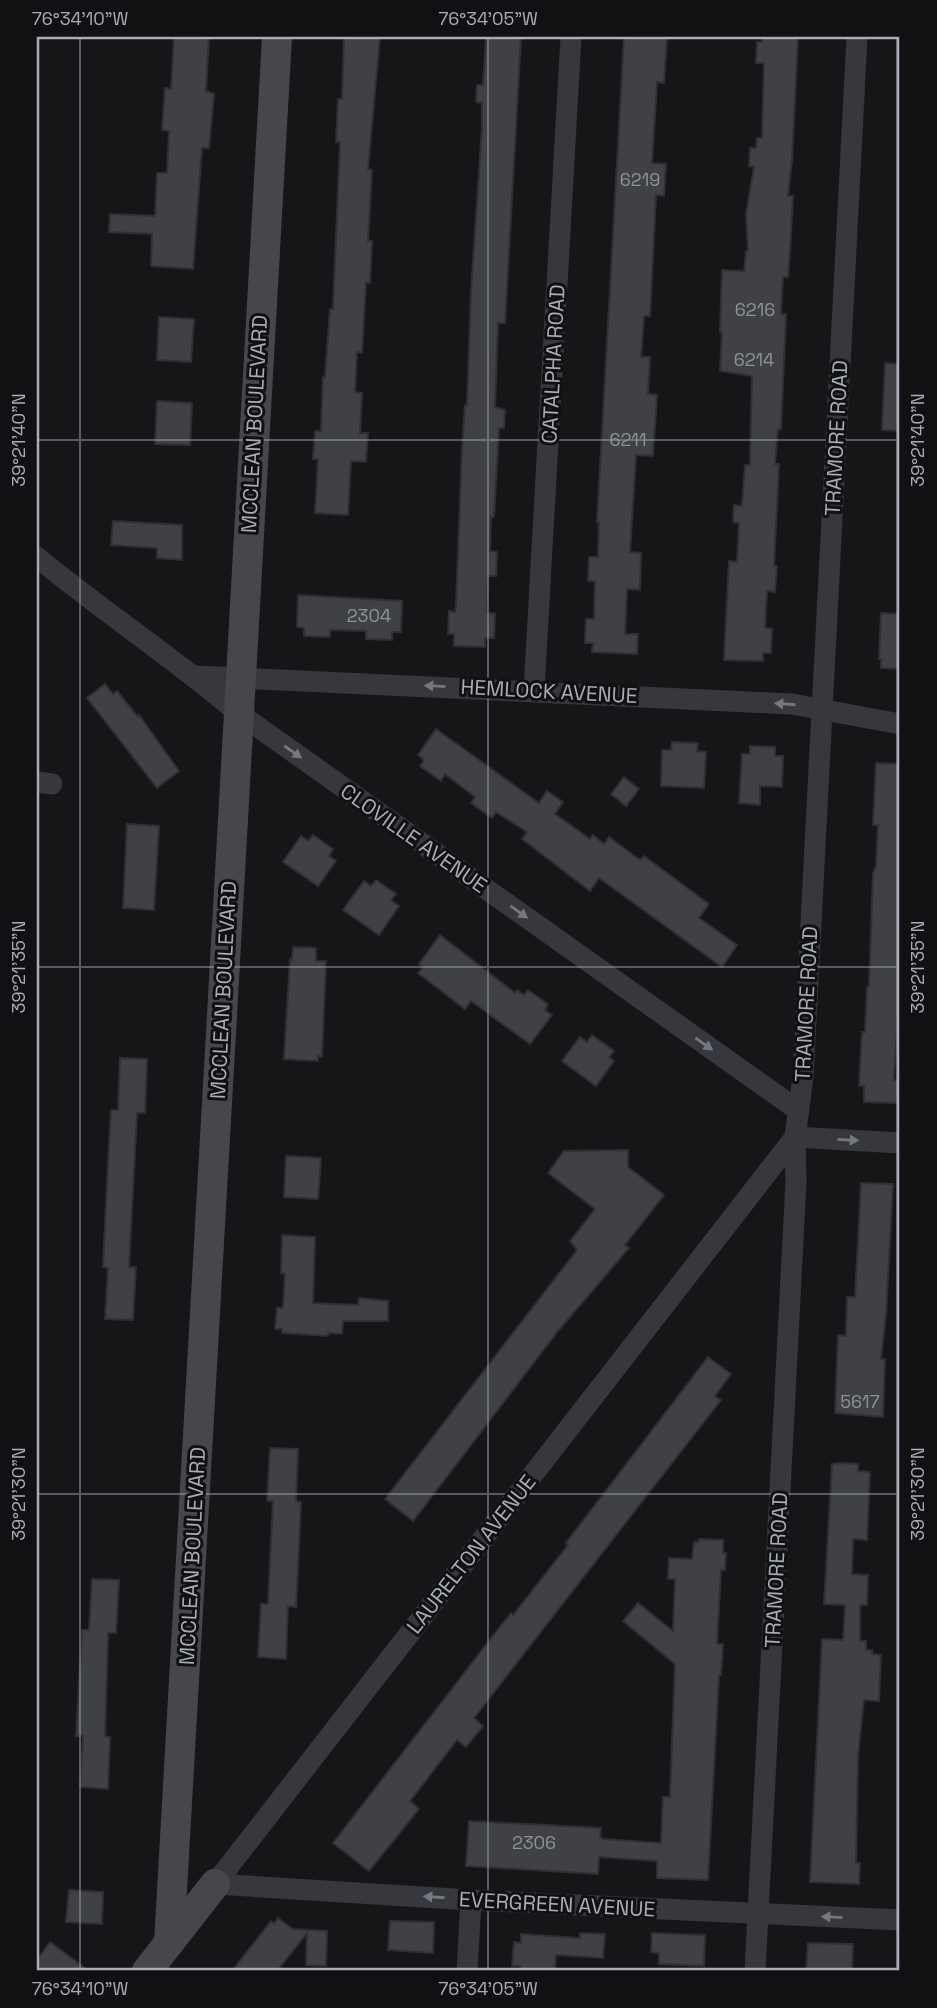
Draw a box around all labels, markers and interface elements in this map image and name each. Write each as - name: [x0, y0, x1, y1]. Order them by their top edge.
- text: 76°34'10"W: [32, 7, 128, 30]
- text: 76°34'05"W: [438, 7, 538, 30]
- house number: 6219: [620, 168, 660, 191]
- street label: CATALPHA ROAD: [535, 284, 571, 444]
- house number: 6216: [735, 298, 775, 321]
- street label: MCCLEAN BOULEVARD: [235, 314, 273, 534]
- house number: 6214: [734, 348, 774, 371]
- street label: TRAMORE ROAD: [818, 360, 854, 516]
- text: 39°21'40"N: [7, 393, 30, 487]
- text: 39°21'40"N: [906, 393, 929, 487]
- house number: 6211: [610, 428, 646, 451]
- house number: 2304: [347, 604, 391, 627]
- street label: HEMLOCK AVENUE: [460, 673, 638, 709]
- one-way arrow: [424, 680, 446, 691]
- one-way arrow: [774, 698, 796, 709]
- one-way arrow: [284, 745, 302, 759]
- street label: CLOVILLE AVENUE: [335, 777, 493, 899]
- street label: MCCLEAN BOULEVARD: [204, 880, 242, 1100]
- one-way arrow: [510, 905, 528, 919]
- text: 39°21'35"N: [7, 921, 30, 1013]
- text: 39°21'35"N: [906, 921, 929, 1013]
- street label: TRAMORE ROAD: [788, 926, 824, 1082]
- one-way arrow: [695, 1036, 713, 1050]
- one-way arrow: [837, 1134, 859, 1145]
- house number: 5617: [840, 1390, 880, 1413]
- street label: MCCLEAN BOULEVARD: [173, 1446, 211, 1666]
- text: 39°21'30"N: [7, 1447, 30, 1541]
- text: 39°21'30"N: [906, 1447, 929, 1541]
- street label: LAURELTON AVENUE: [400, 1469, 542, 1639]
- street label: TRAMORE ROAD: [758, 1492, 794, 1648]
- house number: 2306: [512, 1831, 556, 1854]
- street label: EVERGREEN AVENUE: [458, 1885, 656, 1923]
- one-way arrow: [422, 1892, 444, 1903]
- one-way arrow: [821, 1911, 843, 1922]
- text: 76°34'10"W: [32, 1977, 128, 2000]
- text: 76°34'05"W: [438, 1977, 538, 2000]

